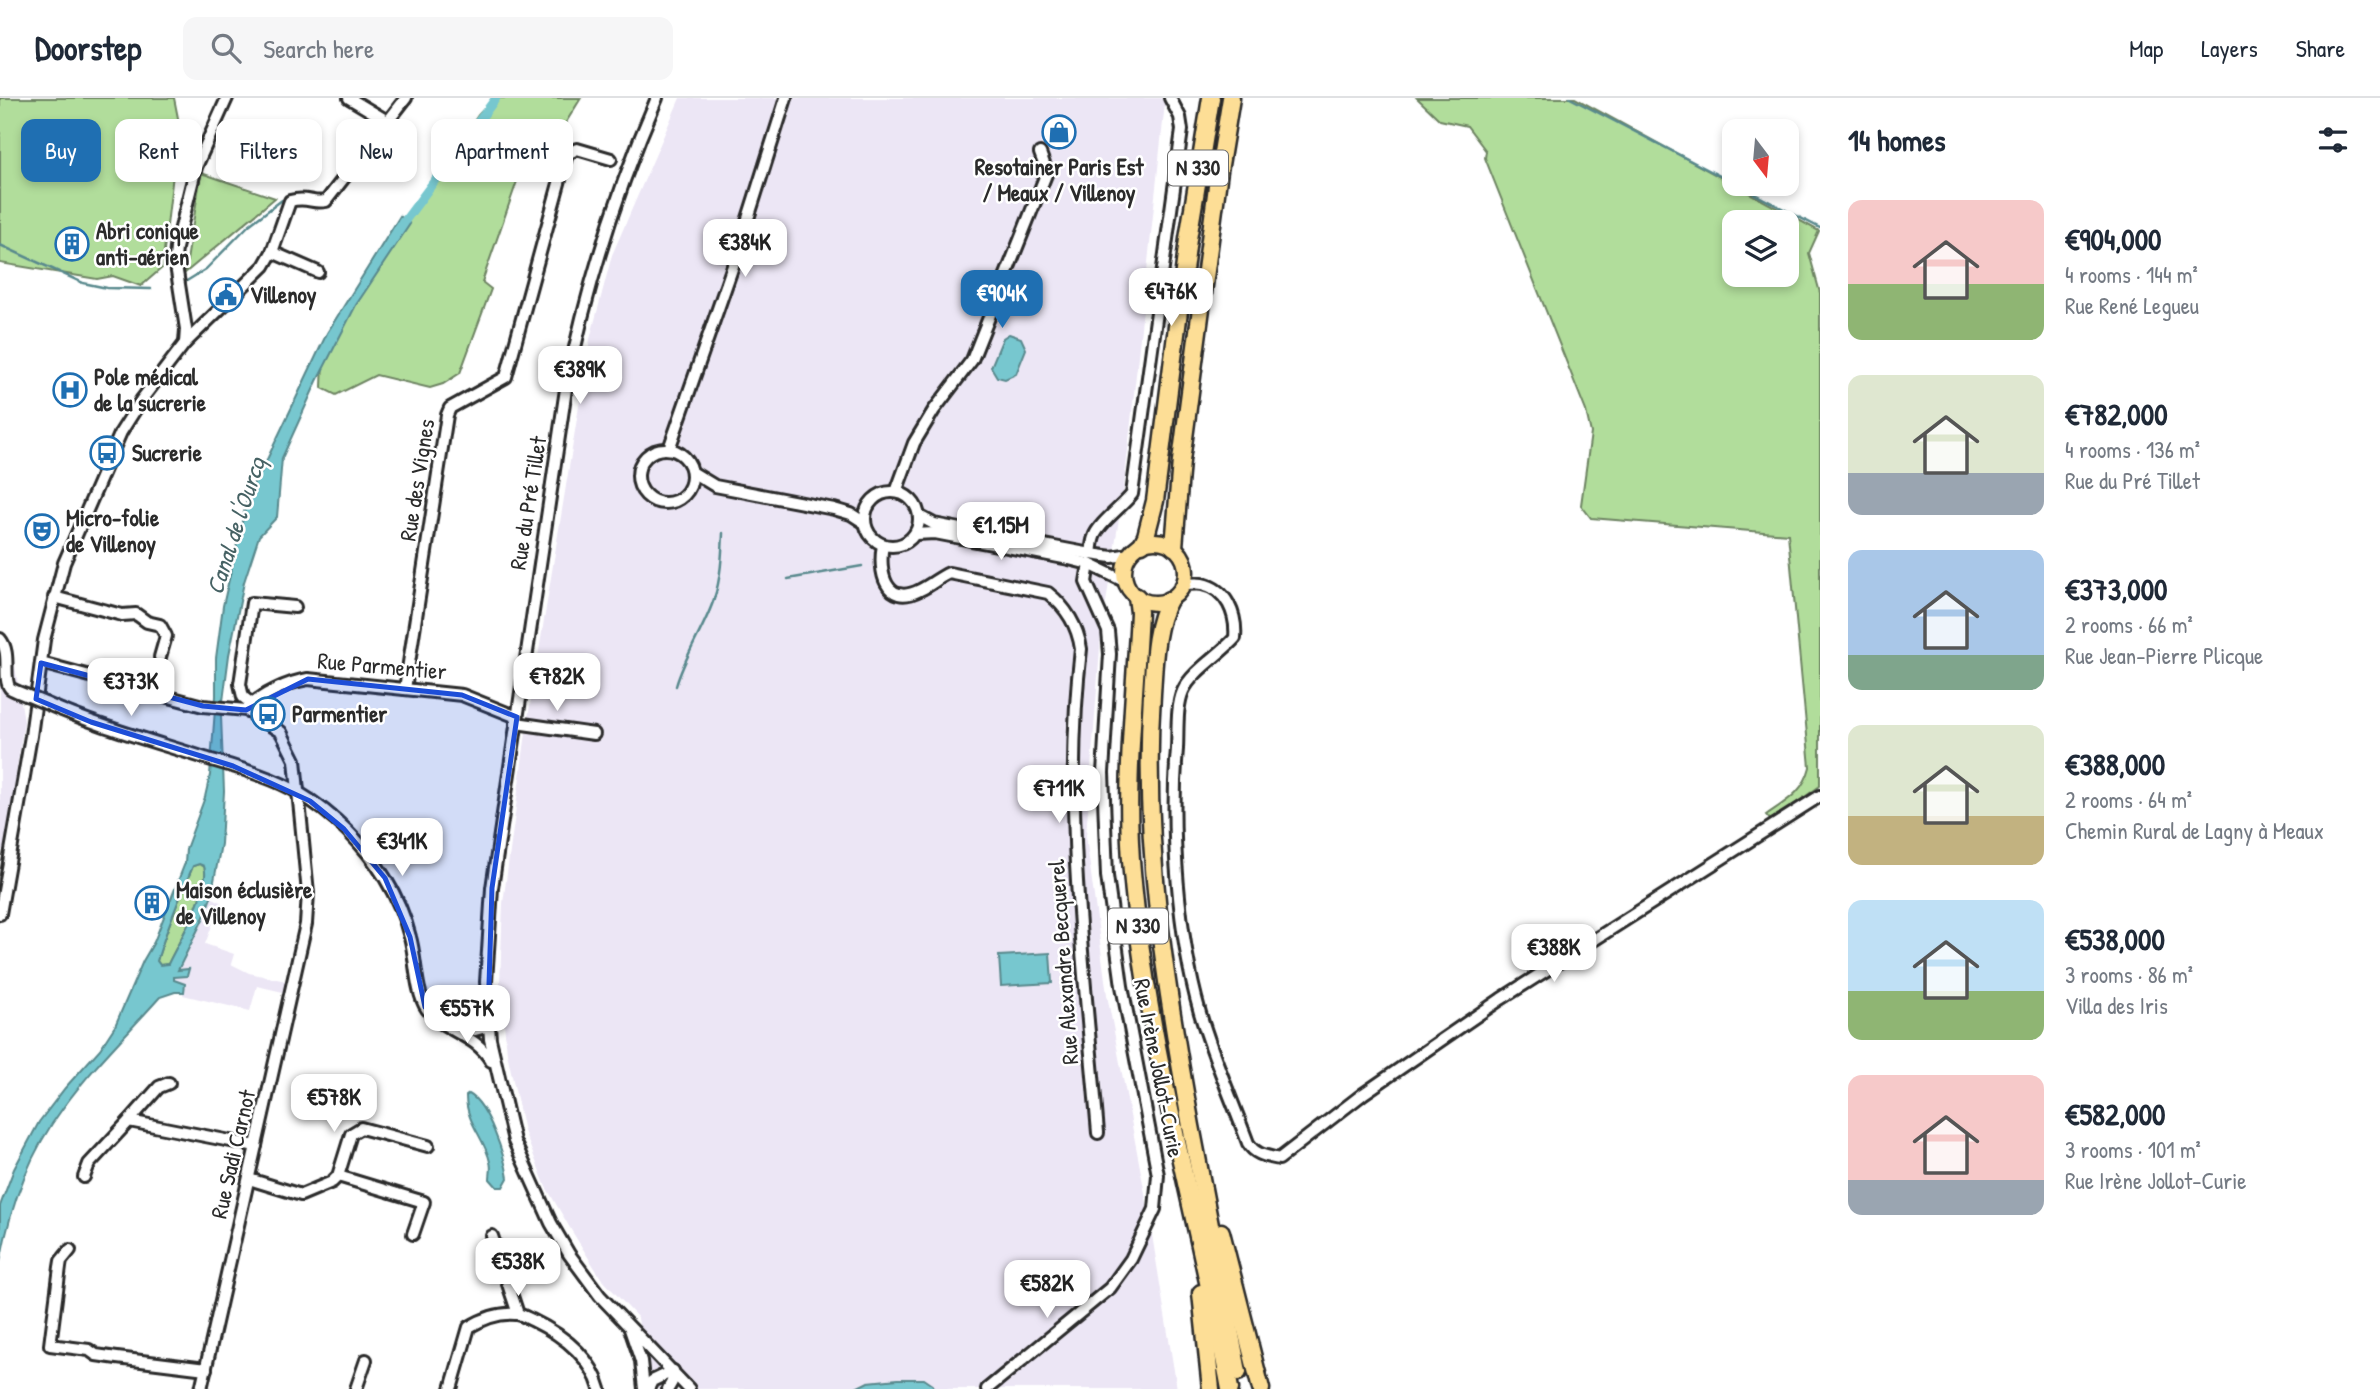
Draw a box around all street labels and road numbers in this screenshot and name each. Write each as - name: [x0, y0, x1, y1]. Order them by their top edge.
- road number: N 330: [1168, 150, 1228, 186]
- street label: Rue des Vignes: [392, 417, 441, 543]
- street label: Rue du Pré Tillet: [502, 433, 554, 572]
- street label: Rue Parmentier: [316, 644, 448, 687]
- street label: Rue Alexandre Becquerel: [1040, 858, 1085, 1066]
- road number: N 330: [1108, 908, 1168, 944]
- street label: Rue Irène Jollot-Curie: [1127, 976, 1192, 1160]
- street label: Rue Sadi Carnot: [203, 1085, 263, 1221]

